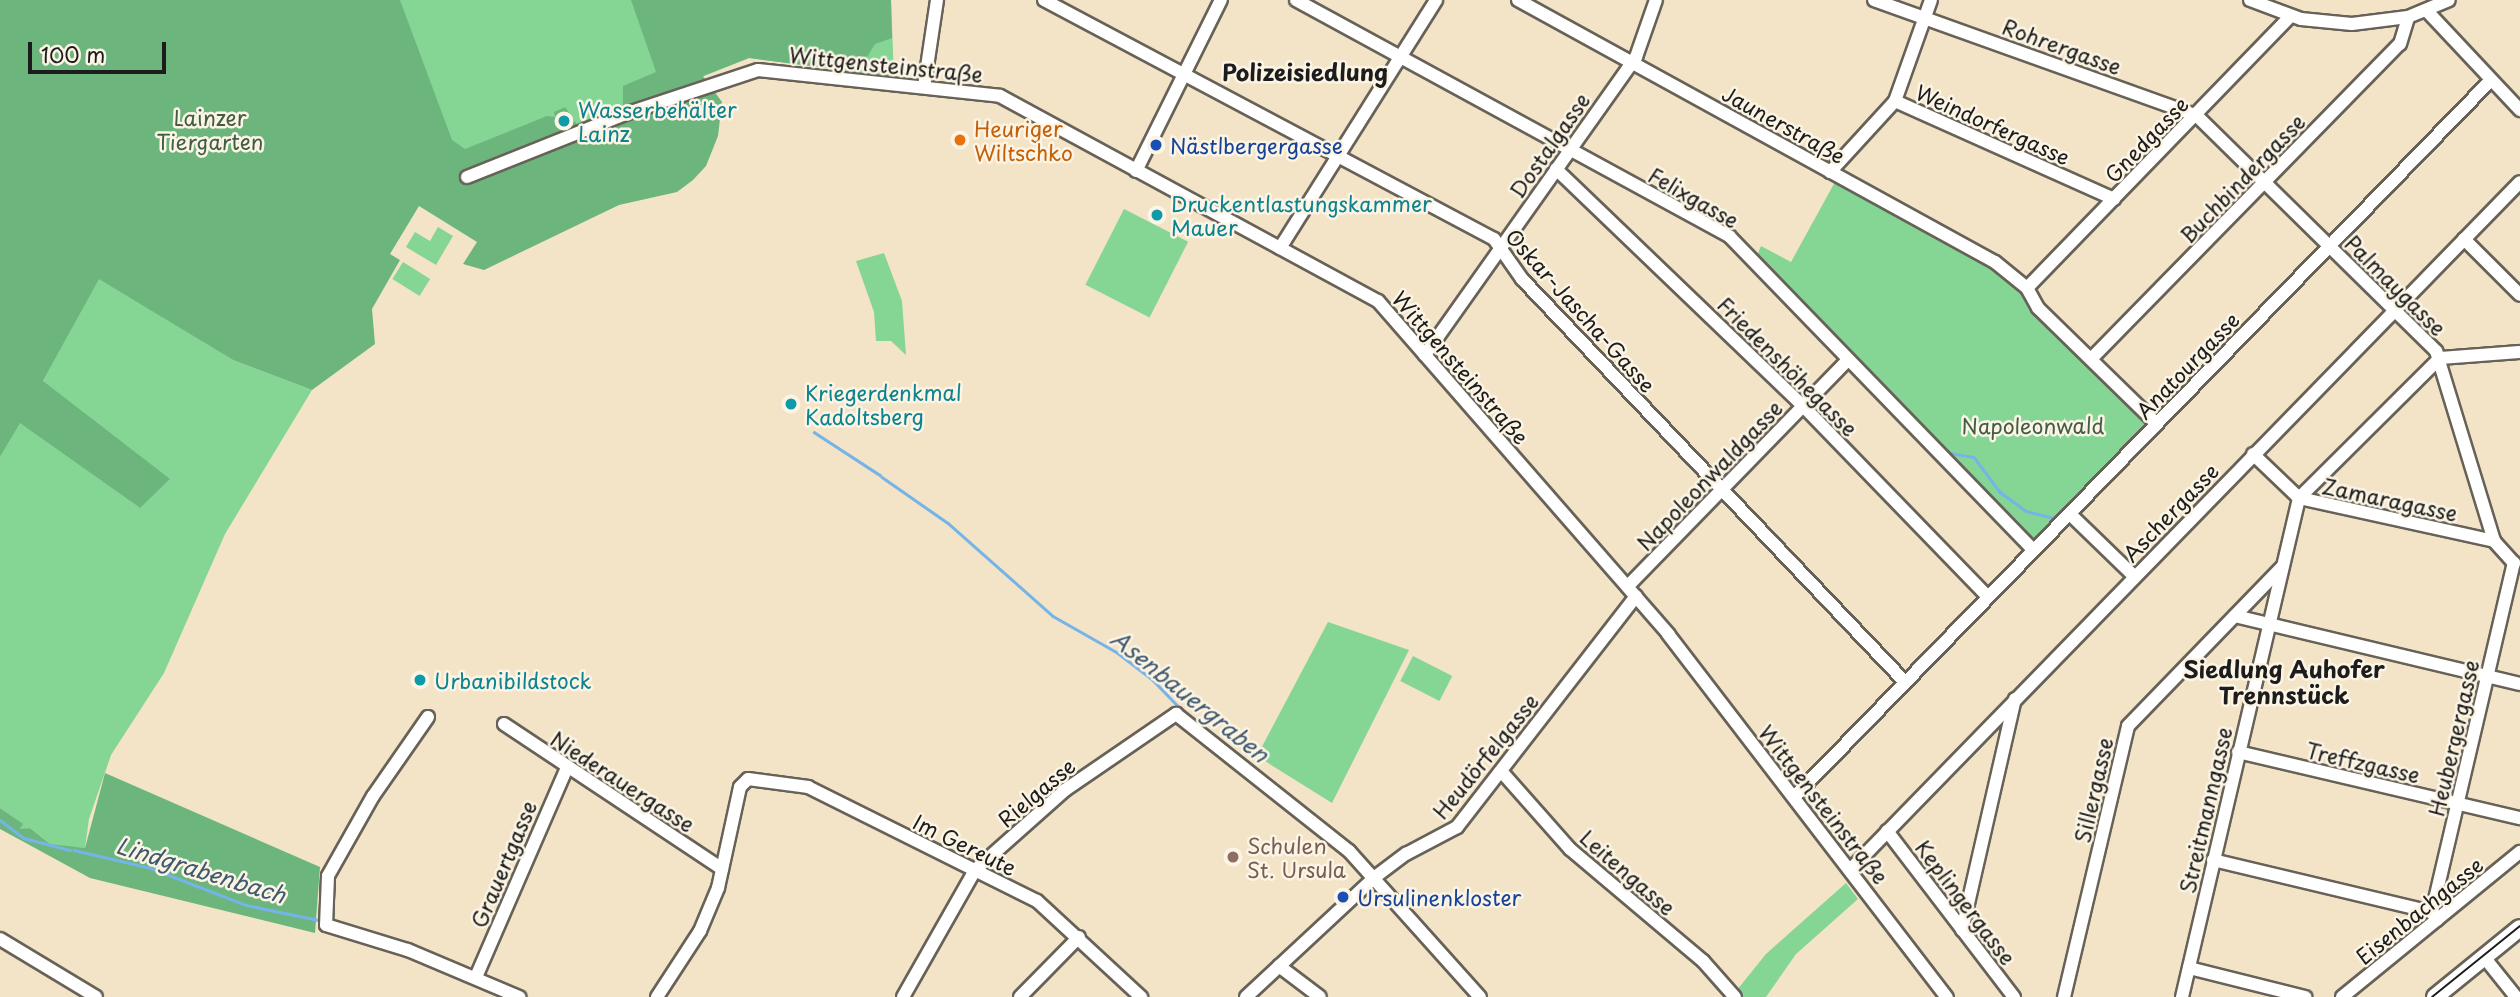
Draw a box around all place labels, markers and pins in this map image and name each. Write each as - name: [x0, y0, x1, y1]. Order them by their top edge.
- place label: Wasserbehälter Lainz: [578, 96, 737, 146]
- marker: Wasserbehälter Lainz: [556, 113, 572, 129]
- place label: Heuriger Wiltschko: [974, 115, 1073, 165]
- marker: Heuriger Wiltschko: [952, 132, 968, 148]
- place label: Nästlbergergasse: [1170, 132, 1343, 158]
- marker: Nästlbergergasse: [1148, 137, 1164, 153]
- place label: Druckentlastungskammer Mauer: [1171, 190, 1432, 240]
- marker: Druckentlastungskammer Mauer: [1149, 207, 1165, 223]
- place label: Kriegerdenkmal Kadoltsberg: [805, 379, 962, 429]
- marker: Kriegerdenkmal Kadoltsberg: [783, 396, 799, 412]
- place label: Urbanibildstock: [434, 667, 591, 693]
- marker: Urbanibildstock: [412, 672, 428, 688]
- place label: Schulen St. Ursula: [1247, 832, 1347, 882]
- marker: Schulen St. Ursula: [1225, 849, 1241, 865]
- place label: Ursulinenkloster: [1357, 884, 1521, 910]
- marker: Ursulinenkloster: [1335, 889, 1351, 905]

